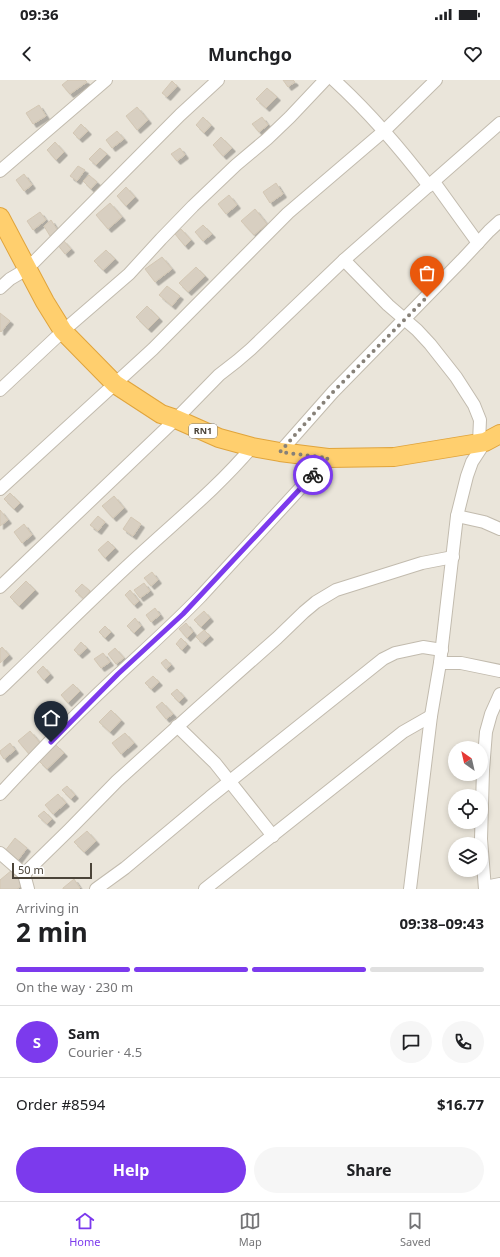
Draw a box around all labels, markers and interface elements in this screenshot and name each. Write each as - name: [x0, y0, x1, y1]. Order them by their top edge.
- text: 09:36: [20, 4, 59, 24]
- text: Munchgo: [208, 42, 292, 66]
- icon: back: [16, 43, 38, 65]
- icon: heart: [462, 43, 484, 65]
- pin: [410, 256, 444, 297]
- icon: bag: [416, 262, 438, 284]
- road number: RN1: [189, 424, 217, 438]
- courier: [293, 455, 333, 495]
- icon: bike: [302, 464, 324, 486]
- pin: [34, 701, 68, 742]
- icon: home: [40, 707, 62, 729]
- north arrow: [448, 741, 488, 781]
- map controls: [448, 741, 488, 877]
- button: locate: [448, 789, 488, 829]
- button: layers: [448, 837, 488, 877]
- scale bar: [12, 861, 92, 880]
- text: 50 m: [18, 862, 44, 877]
- text: Arriving in: [16, 899, 79, 917]
- text: 09:38–09:43: [399, 913, 484, 933]
- text: 2 min: [16, 914, 88, 950]
- text: On the way · 230 m: [16, 978, 133, 996]
- button: chat: [390, 1021, 432, 1063]
- button: phone: [442, 1021, 484, 1063]
- text: Sam: [68, 1023, 100, 1043]
- text: S: [33, 1032, 41, 1052]
- text: Courier · 4.5: [68, 1043, 142, 1061]
- text: Order #8594: [16, 1094, 105, 1114]
- text: $16.77: [437, 1094, 484, 1114]
- button: Help: [16, 1147, 246, 1193]
- button: Share: [254, 1147, 484, 1193]
- tab: Home: [69, 1210, 100, 1249]
- tab: Map: [239, 1210, 262, 1249]
- tab: Saved: [400, 1210, 431, 1249]

